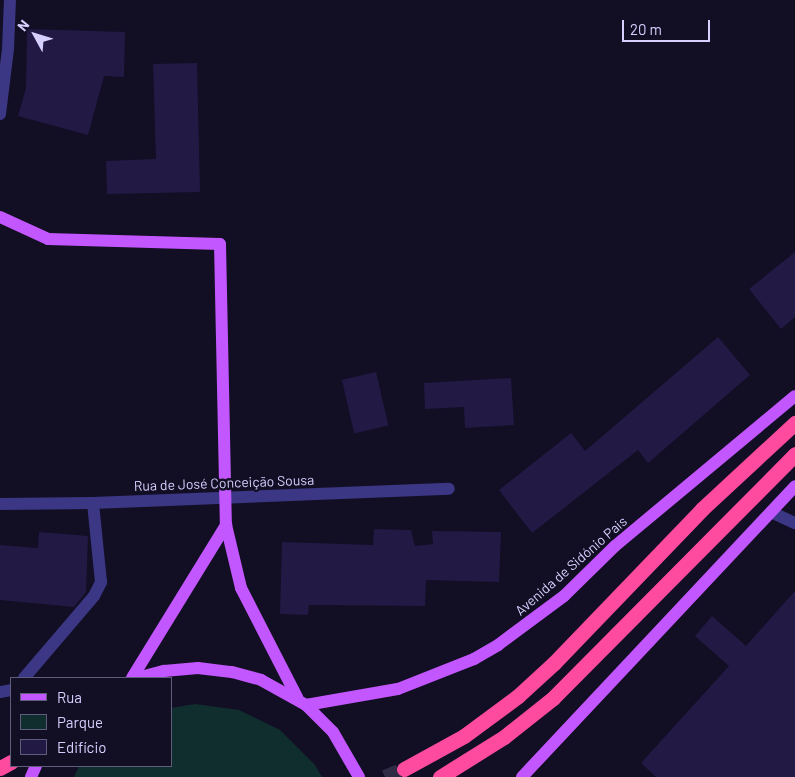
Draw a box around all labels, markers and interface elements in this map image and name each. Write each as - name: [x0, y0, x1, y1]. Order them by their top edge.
- north arrow: [10, 10, 60, 60]
- scale bar: [625, 10, 712, 42]
- text: N: [13, 16, 32, 34]
- text: 20 m: [630, 20, 662, 38]
- street label: Rua de José Conceição Sousa: [134, 471, 314, 495]
- street label: Avenida de Sidónio Pais: [512, 513, 630, 619]
- legend: [10, 677, 172, 767]
- text: Rua: [57, 688, 82, 706]
- text: Parque: [57, 713, 103, 731]
- text: Edifício: [57, 738, 106, 756]

